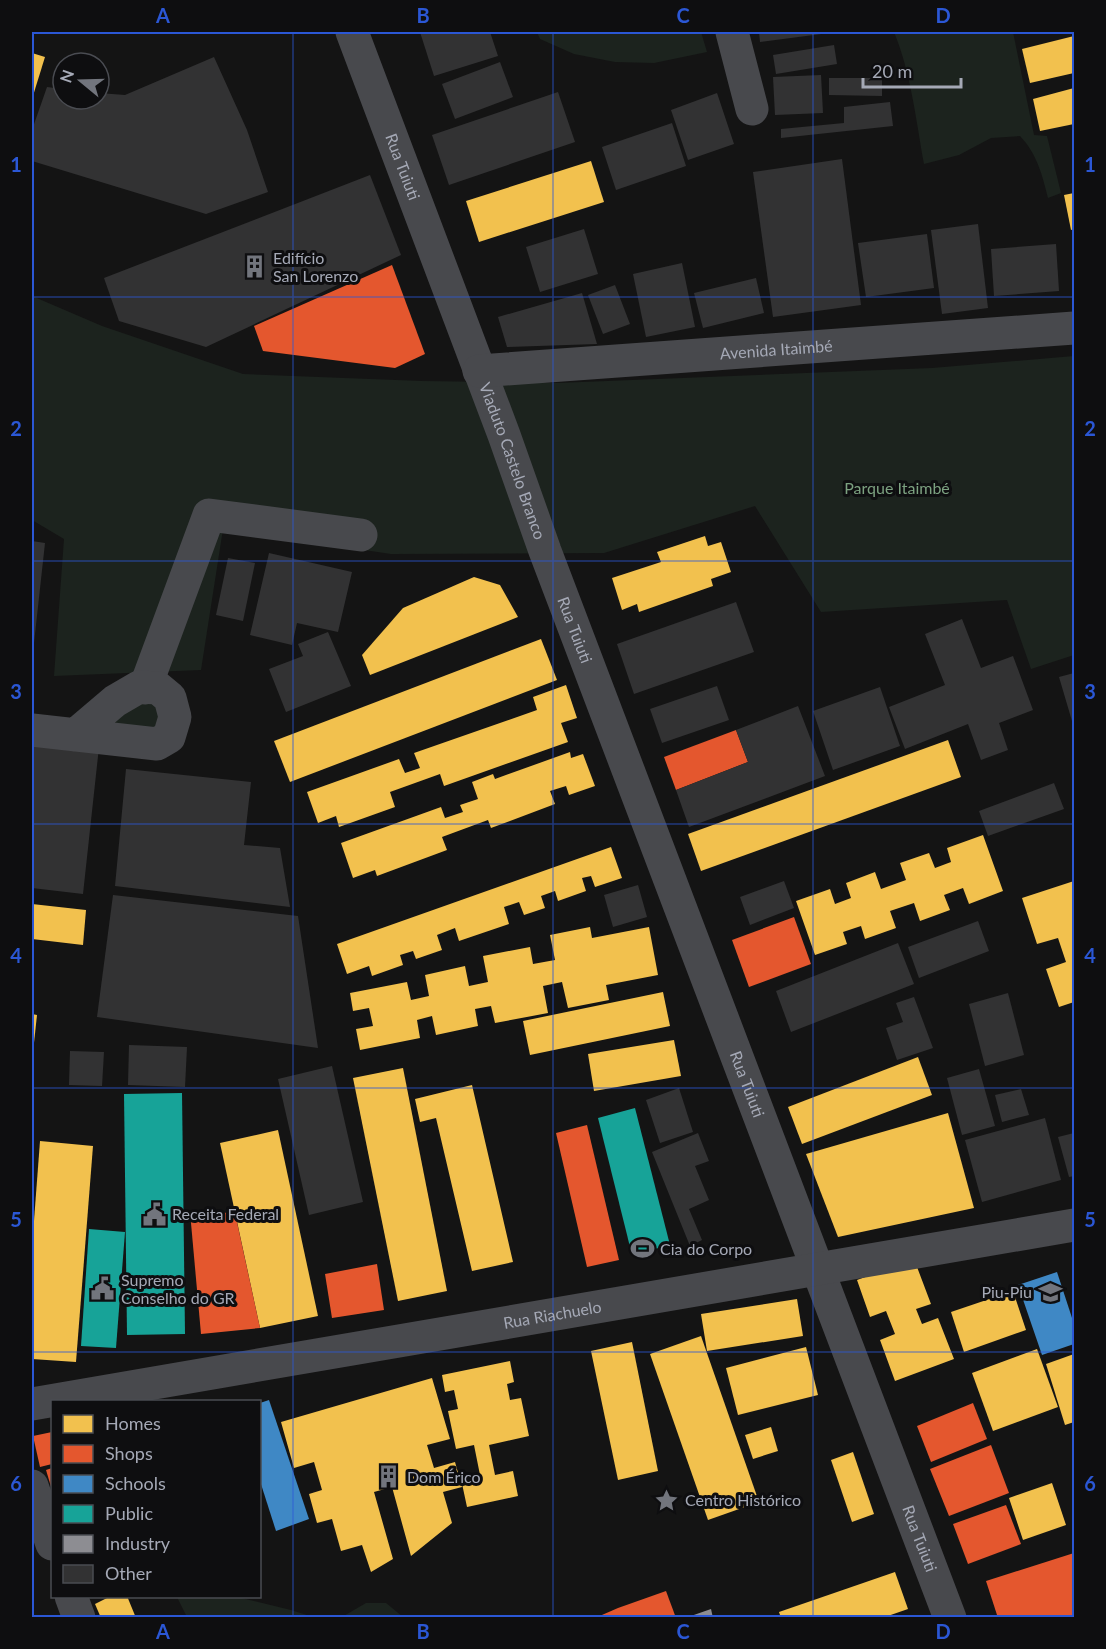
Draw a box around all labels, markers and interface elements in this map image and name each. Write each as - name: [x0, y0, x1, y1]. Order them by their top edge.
- text: A: [155, 3, 170, 27]
- text: B: [416, 3, 430, 27]
- text: C: [676, 3, 690, 27]
- text: D: [935, 3, 951, 27]
- north arrow: [51, 51, 111, 111]
- scale bar: [863, 51, 960, 89]
- text: 20 m: [872, 60, 912, 82]
- text: N: [55, 67, 77, 85]
- street label: Rua Tuiuti: [382, 131, 424, 202]
- text: 1: [10, 152, 22, 176]
- text: 1: [1084, 152, 1096, 176]
- place label: Edifício San Lorenzo: [273, 248, 358, 285]
- building icon: Edifício San Lorenzo: [242, 254, 268, 280]
- street label: Avenida Itaimbé: [719, 335, 833, 363]
- street label: Viaduto Castelo Branco: [476, 380, 550, 542]
- text: 2: [10, 416, 22, 440]
- text: 2: [1084, 416, 1096, 440]
- park label: Parque Itaimbé: [844, 478, 950, 497]
- street label: Rua Tuiuti: [554, 594, 597, 665]
- text: 3: [10, 679, 22, 703]
- text: 3: [1084, 679, 1096, 703]
- text: 4: [10, 943, 22, 967]
- text: 4: [1084, 943, 1096, 967]
- street label: Rua Tuiuti: [727, 1048, 769, 1120]
- public building icon: Receita Federal: [141, 1201, 167, 1227]
- place label: Receita Federal: [172, 1204, 279, 1223]
- text: 5: [10, 1207, 22, 1231]
- text: 5: [1084, 1207, 1096, 1231]
- sports icon: Cia do Corpo: [629, 1236, 655, 1262]
- place label: Cia do Corpo: [660, 1239, 752, 1258]
- place label: Supremo Conselho do GR: [121, 1270, 235, 1307]
- public building icon: Supremo Conselho do GR: [90, 1276, 116, 1302]
- school or university icon: Piu-Piu: [1037, 1279, 1063, 1305]
- place label: Piu-Piu: [981, 1282, 1032, 1301]
- street label: Rua Riachuelo: [502, 1296, 603, 1332]
- legend: [51, 1400, 261, 1598]
- text: Homes: [105, 1412, 161, 1434]
- text: Shops: [105, 1442, 153, 1464]
- building icon: Dom Érico: [376, 1464, 402, 1490]
- place label: Dom Érico: [407, 1467, 481, 1486]
- text: 6: [10, 1471, 22, 1495]
- text: 6: [1084, 1471, 1096, 1495]
- text: Schools: [105, 1472, 166, 1494]
- place icon: Centro Histórico: [654, 1487, 680, 1513]
- place label: Centro Histórico: [685, 1490, 801, 1509]
- text: Public: [105, 1502, 153, 1524]
- street label: Rua Tuiuti: [899, 1502, 942, 1574]
- text: Industry: [105, 1532, 171, 1554]
- text: Other: [105, 1562, 152, 1584]
- text: A: [155, 1619, 170, 1643]
- text: B: [416, 1619, 430, 1643]
- text: C: [676, 1619, 690, 1643]
- text: D: [935, 1619, 951, 1643]

